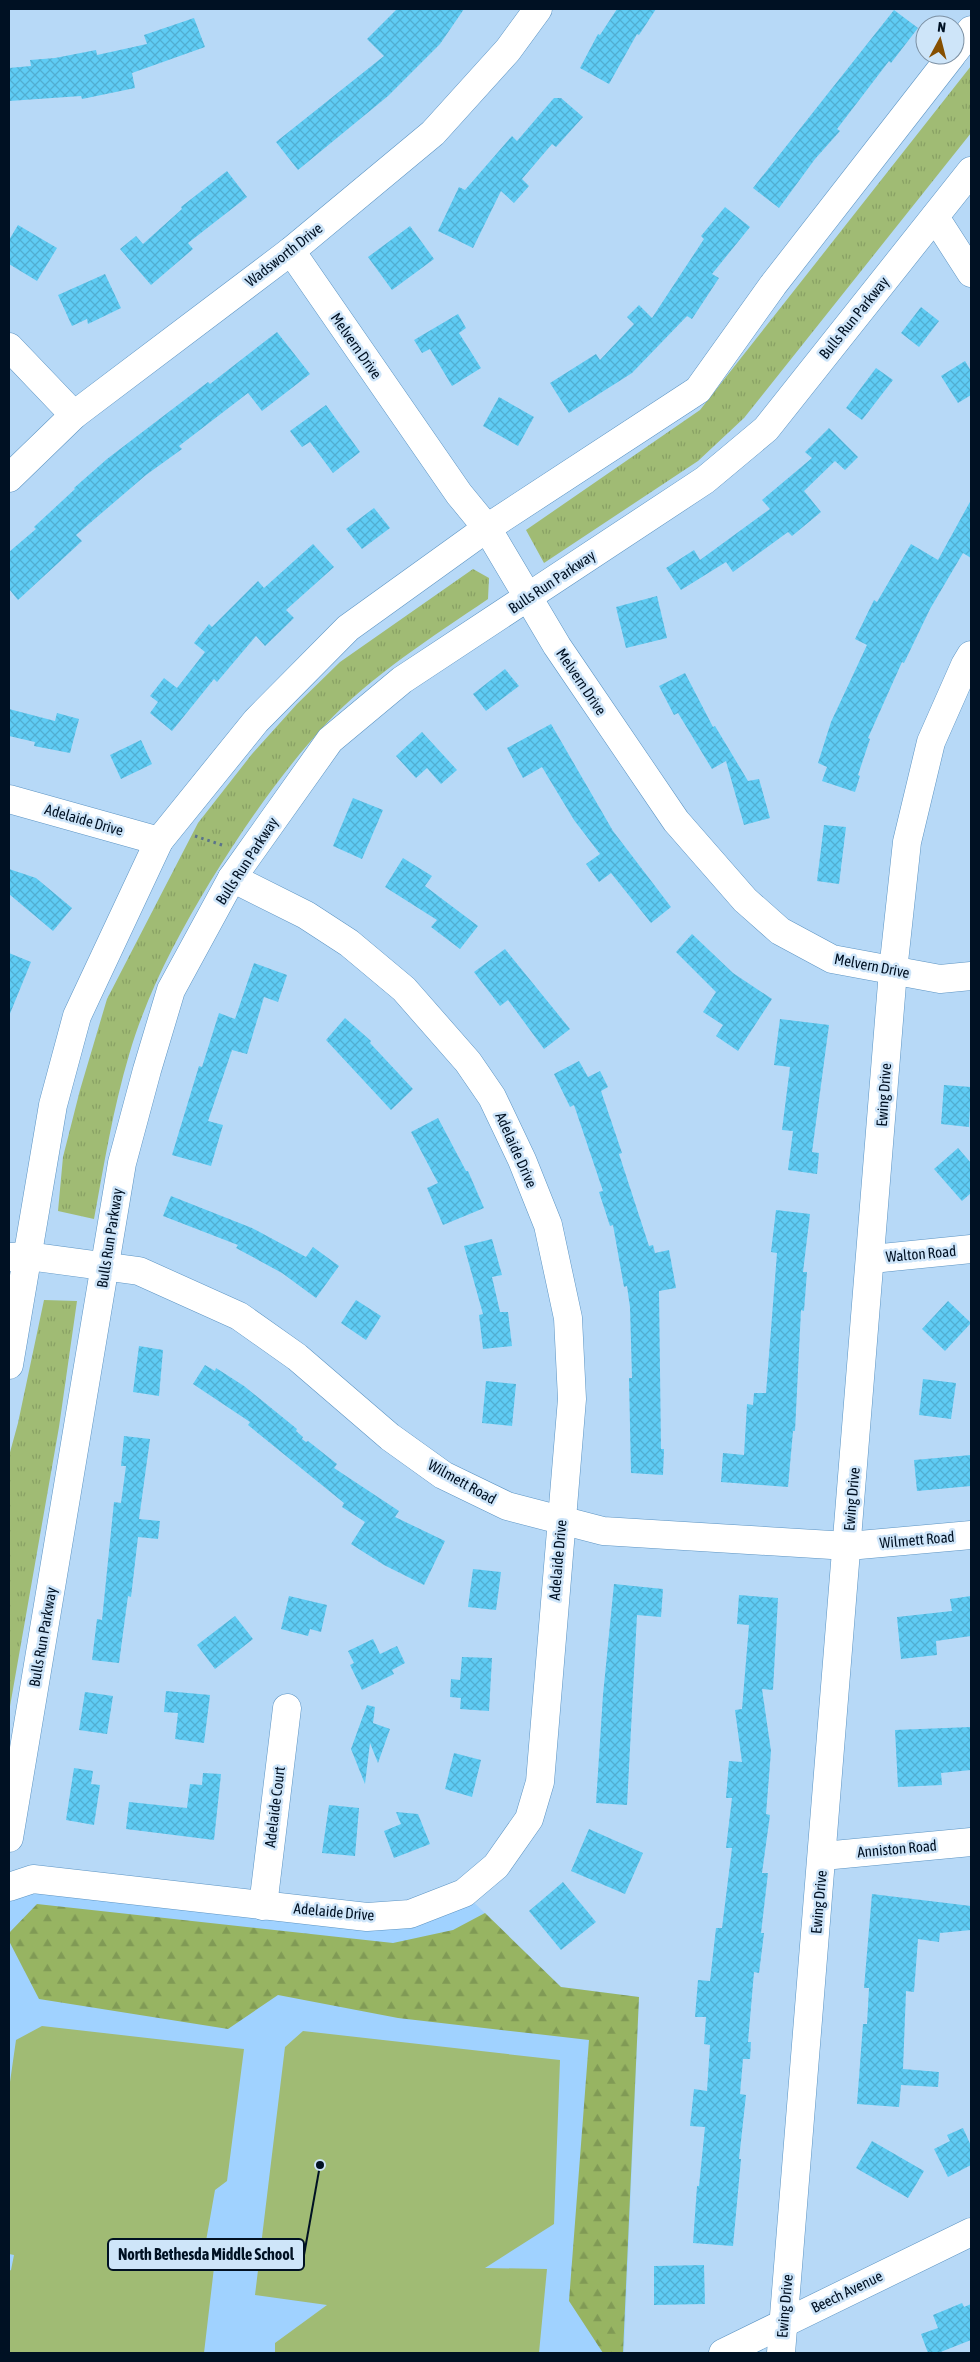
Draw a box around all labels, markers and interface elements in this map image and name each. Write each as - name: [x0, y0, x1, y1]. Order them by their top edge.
- north arrow: [915, 15, 965, 65]
- text: N: [937, 19, 947, 36]
- street label: Wadsworth Drive: [242, 219, 326, 290]
- street label: Bulls Run Parkway: [815, 273, 892, 362]
- street label: Melvern Drive: [328, 310, 385, 382]
- street label: Bulls Run Parkway: [505, 546, 598, 617]
- street label: Melvern Drive: [553, 645, 610, 718]
- street label: Adelaide Drive: [43, 800, 125, 839]
- street label: Bulls Run Parkway: [212, 814, 281, 908]
- street label: Melvern Drive: [833, 950, 911, 981]
- street label: Ewing Drive: [873, 1062, 894, 1127]
- street label: Adelaide Drive: [492, 1109, 541, 1190]
- street label: Bulls Run Parkway: [93, 1187, 126, 1289]
- street label: Walton Road: [885, 1242, 957, 1265]
- street label: Wilmett Road: [425, 1456, 499, 1507]
- street label: Ewing Drive: [840, 1466, 863, 1531]
- street label: Adelaide Drive: [546, 1519, 570, 1601]
- street label: Wilmett Road: [879, 1528, 955, 1551]
- street label: Bulls Run Parkway: [25, 1586, 60, 1688]
- street label: Adelaide Court: [261, 1766, 288, 1848]
- street label: Anniston Road: [856, 1837, 937, 1860]
- street label: Ewing Drive: [807, 1869, 830, 1934]
- street label: Adelaide Drive: [293, 1900, 375, 1924]
- callout: North Bethesda Middle School: [108, 2239, 304, 2270]
- text: North Bethesda Middle School: [118, 2245, 295, 2263]
- street label: Beech Avenue: [808, 2267, 885, 2316]
- street label: Ewing Drive: [773, 2273, 796, 2338]

